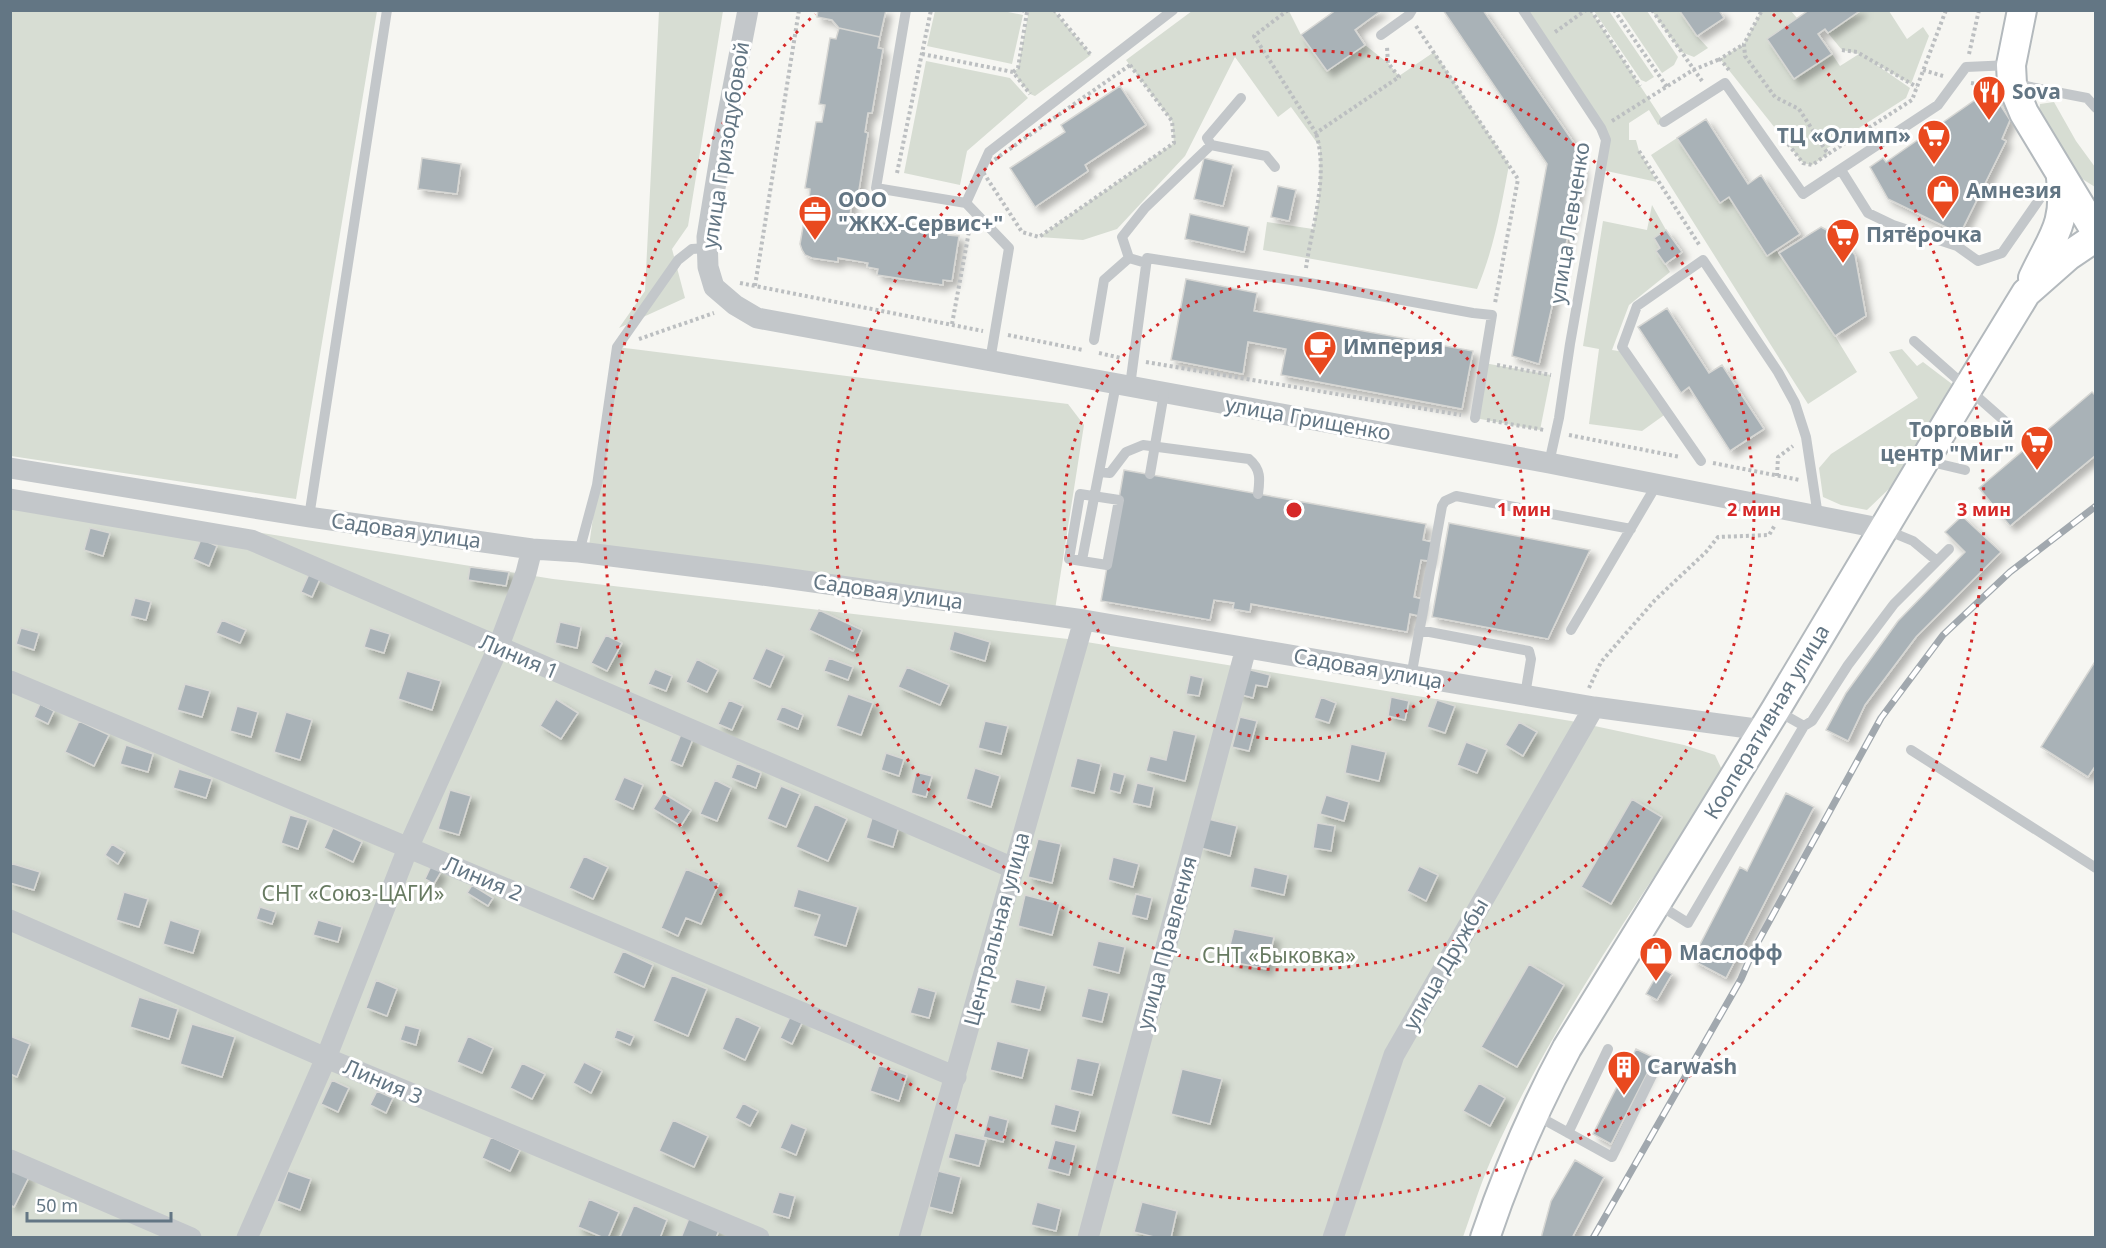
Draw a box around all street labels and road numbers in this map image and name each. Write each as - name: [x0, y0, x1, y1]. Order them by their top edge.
- street label: улица Гризодубовой: [695, 39, 755, 250]
- street label: улица Левченко: [1542, 140, 1596, 306]
- street label: улица Грищенко: [1223, 390, 1393, 446]
- street label: Садовая улица: [329, 506, 483, 554]
- street label: Садовая улица: [811, 567, 965, 615]
- street label: Кооперативная улица: [1697, 619, 1835, 824]
- street label: Линия 1: [476, 627, 563, 685]
- street label: Садовая улица: [1291, 641, 1445, 695]
- street label: Центральная улица: [957, 829, 1035, 1029]
- street label: Линия 2: [440, 849, 527, 907]
- street label: улица Правления: [1129, 853, 1203, 1033]
- street label: улица Дружбы: [1396, 893, 1494, 1034]
- street label: Линия 3: [340, 1052, 427, 1110]

